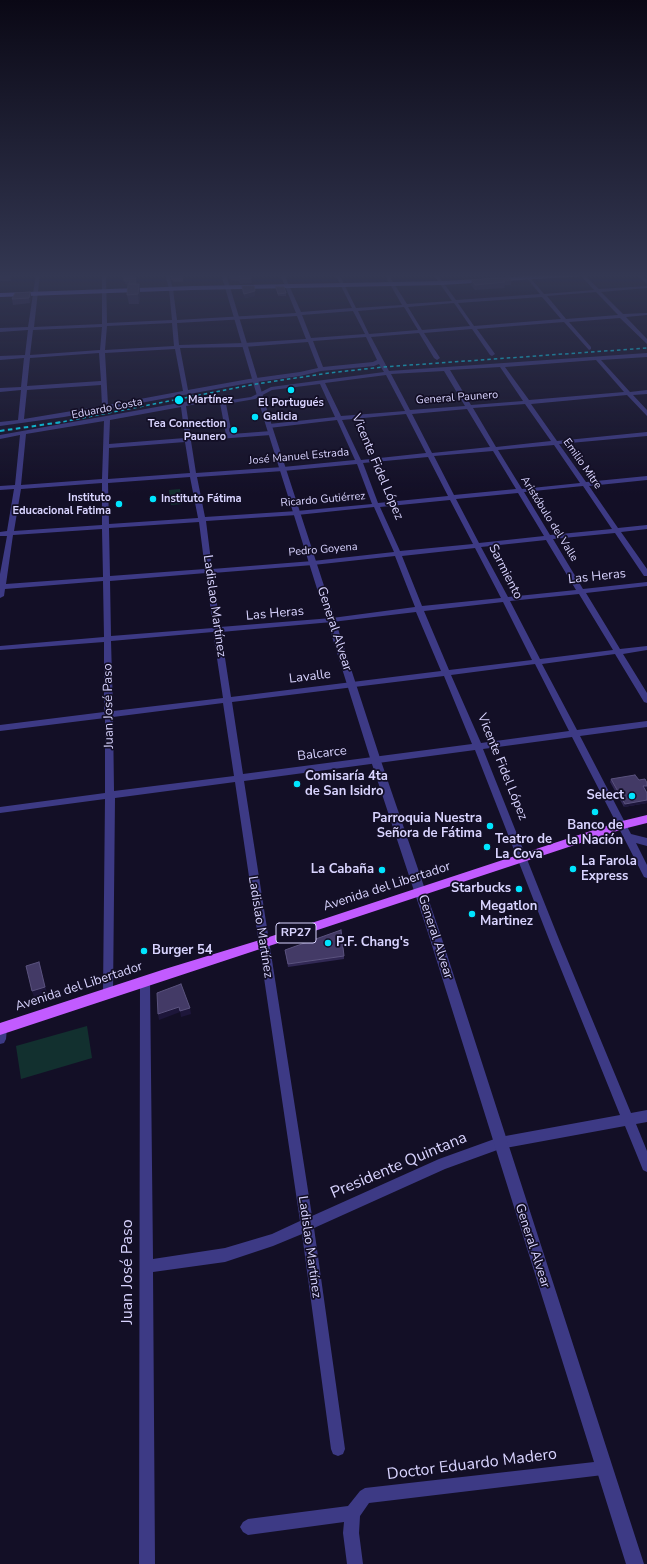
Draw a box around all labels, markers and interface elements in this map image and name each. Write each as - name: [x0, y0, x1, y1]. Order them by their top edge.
- marker: El Portugués: [286, 385, 296, 395]
- street label: General Paunero: [415, 389, 499, 407]
- place label: Martínez: [188, 393, 233, 407]
- marker: Martínez: [173, 394, 185, 406]
- street label: Eduardo Costa: [70, 396, 144, 422]
- place label: El Portugués: [258, 396, 324, 410]
- place label: Galicia: [263, 410, 297, 424]
- marker: Galicia: [250, 412, 260, 422]
- street label: Vicente Fidel López: [348, 412, 406, 522]
- place label: Tea Connection Paunero: [148, 417, 226, 443]
- marker: Tea Connection Paunero: [229, 425, 239, 435]
- street label: Emilio Mitre: [560, 436, 604, 492]
- street label: José Manuel Estrada: [248, 446, 350, 468]
- street label: Aristóbulo del Valle: [517, 474, 581, 564]
- street label: Ricardo Gutiérrez: [280, 490, 366, 510]
- place label: Instituto Educacional Fatima: [12, 491, 111, 517]
- place label: Instituto Fátima: [161, 492, 242, 506]
- marker: Instituto Fátima: [148, 494, 158, 504]
- marker: Instituto Educacional Fatima: [114, 499, 124, 509]
- street label: Pedro Goyena: [288, 540, 358, 560]
- street label: Sarmiento: [484, 542, 526, 602]
- street label: Ladislao Martínez: [199, 554, 229, 658]
- street label: Las Heras: [567, 566, 627, 588]
- street label: General Alvear: [313, 585, 355, 673]
- street label: Las Heras: [245, 604, 305, 624]
- street label: Juan José Paso: [100, 663, 118, 749]
- street label: Lavalle: [288, 667, 332, 687]
- street label: Vicente Fidel López: [474, 711, 530, 823]
- street label: Balcarce: [296, 743, 348, 765]
- place label: Comisaría 4ta de San Isidro: [305, 769, 388, 800]
- marker: Comisaría 4ta de San Isidro: [292, 779, 302, 789]
- place label: Select: [586, 788, 624, 804]
- marker: Select: [627, 791, 637, 801]
- marker: Banco de la Nación: [590, 807, 600, 817]
- place label: Parroquia Nuestra Señora de Fátima: [372, 811, 482, 842]
- place label: Banco de la Nación: [567, 818, 623, 849]
- marker: Parroquia Nuestra Señora de Fátima: [485, 821, 495, 831]
- place label: Teatro de La Cova: [495, 832, 552, 863]
- marker: Teatro de La Cova: [482, 842, 492, 852]
- place label: La Farola Express: [581, 854, 637, 885]
- street label: Avenida del Libertador: [321, 859, 453, 915]
- place label: La Cabaña: [311, 862, 374, 878]
- marker: La Farola Express: [568, 864, 578, 874]
- marker: La Cabaña: [377, 865, 387, 875]
- street label: Ladislao Martínez: [244, 875, 276, 979]
- place label: Starbucks: [451, 881, 511, 897]
- marker: Starbucks: [514, 884, 524, 894]
- street label: General Alvear: [414, 893, 456, 981]
- place label: Megatlon Martinez: [480, 899, 537, 930]
- marker: Megatlon Martinez: [467, 909, 477, 919]
- road number: RP27: [276, 923, 316, 943]
- place label: P.F. Chang's: [336, 935, 409, 951]
- marker: P.F. Chang's: [323, 938, 333, 948]
- place label: Burger 54: [152, 943, 213, 959]
- marker: Burger 54: [139, 946, 149, 956]
- street label: Avenida del Libertador: [13, 959, 145, 1015]
- street label: Presidente Quintana: [328, 1129, 470, 1203]
- street label: Ladislao Martínez: [294, 1195, 324, 1299]
- street label: General Alvear: [511, 1202, 553, 1290]
- street label: Juan José Paso: [118, 1219, 138, 1325]
- street label: Doctor Eduardo Madero: [386, 1445, 558, 1485]

